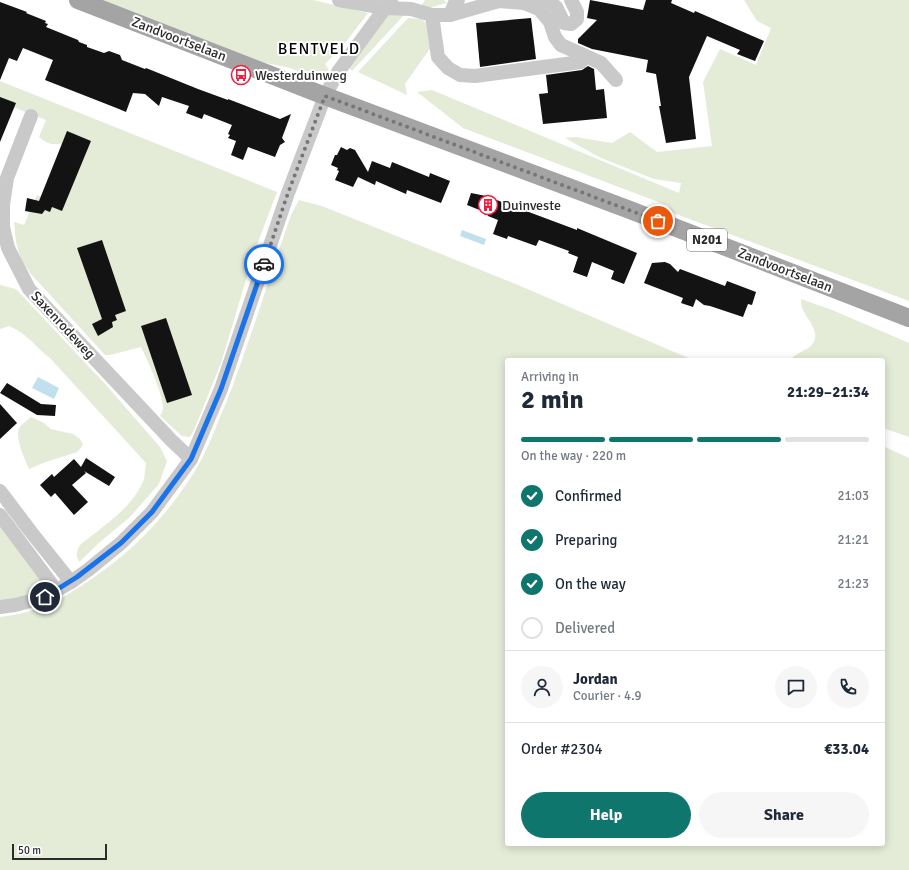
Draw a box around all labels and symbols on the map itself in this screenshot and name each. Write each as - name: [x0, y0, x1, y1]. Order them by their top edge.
- street label: Zandvoortselaan: [129, 13, 229, 65]
- district label: BENTVELD: [278, 39, 360, 59]
- bus stop icon: Westerduinweg: [230, 64, 252, 86]
- place label: Westerduinweg: [255, 67, 347, 84]
- building icon: Duinveste: [477, 194, 499, 216]
- place label: Duinveste: [502, 197, 561, 214]
- pin: [641, 204, 675, 238]
- road number: N201: [687, 229, 727, 251]
- courier: [244, 244, 284, 284]
- street label: Zandvoortselaan: [735, 244, 835, 296]
- street label: Saxenrodeweg: [27, 288, 99, 362]
- pin: [28, 580, 62, 614]
- scale bar: [12, 842, 107, 861]

